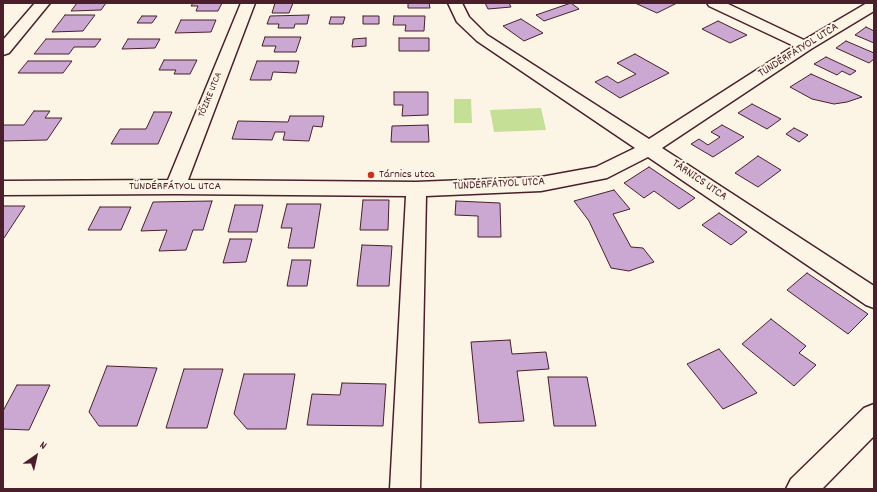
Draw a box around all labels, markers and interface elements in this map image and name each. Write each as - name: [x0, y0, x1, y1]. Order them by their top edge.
- street label: TÜNDÉRFÁTYOL UTCA: [756, 21, 842, 81]
- street label: TŐZIKE UTCA: [197, 71, 225, 119]
- street label: TÁRNICS UTCA: [669, 157, 729, 205]
- place label: Tárnics utca: [379, 168, 435, 182]
- marker: Tárnics utca: [366, 170, 376, 180]
- street label: TÜNDÉRFÁTYOL UTCA: [453, 175, 545, 195]
- street label: TÜNDÉRFÁTYOL UTCA: [129, 180, 221, 194]
- north arrow: [16, 436, 56, 476]
- text: N: [36, 438, 49, 454]

